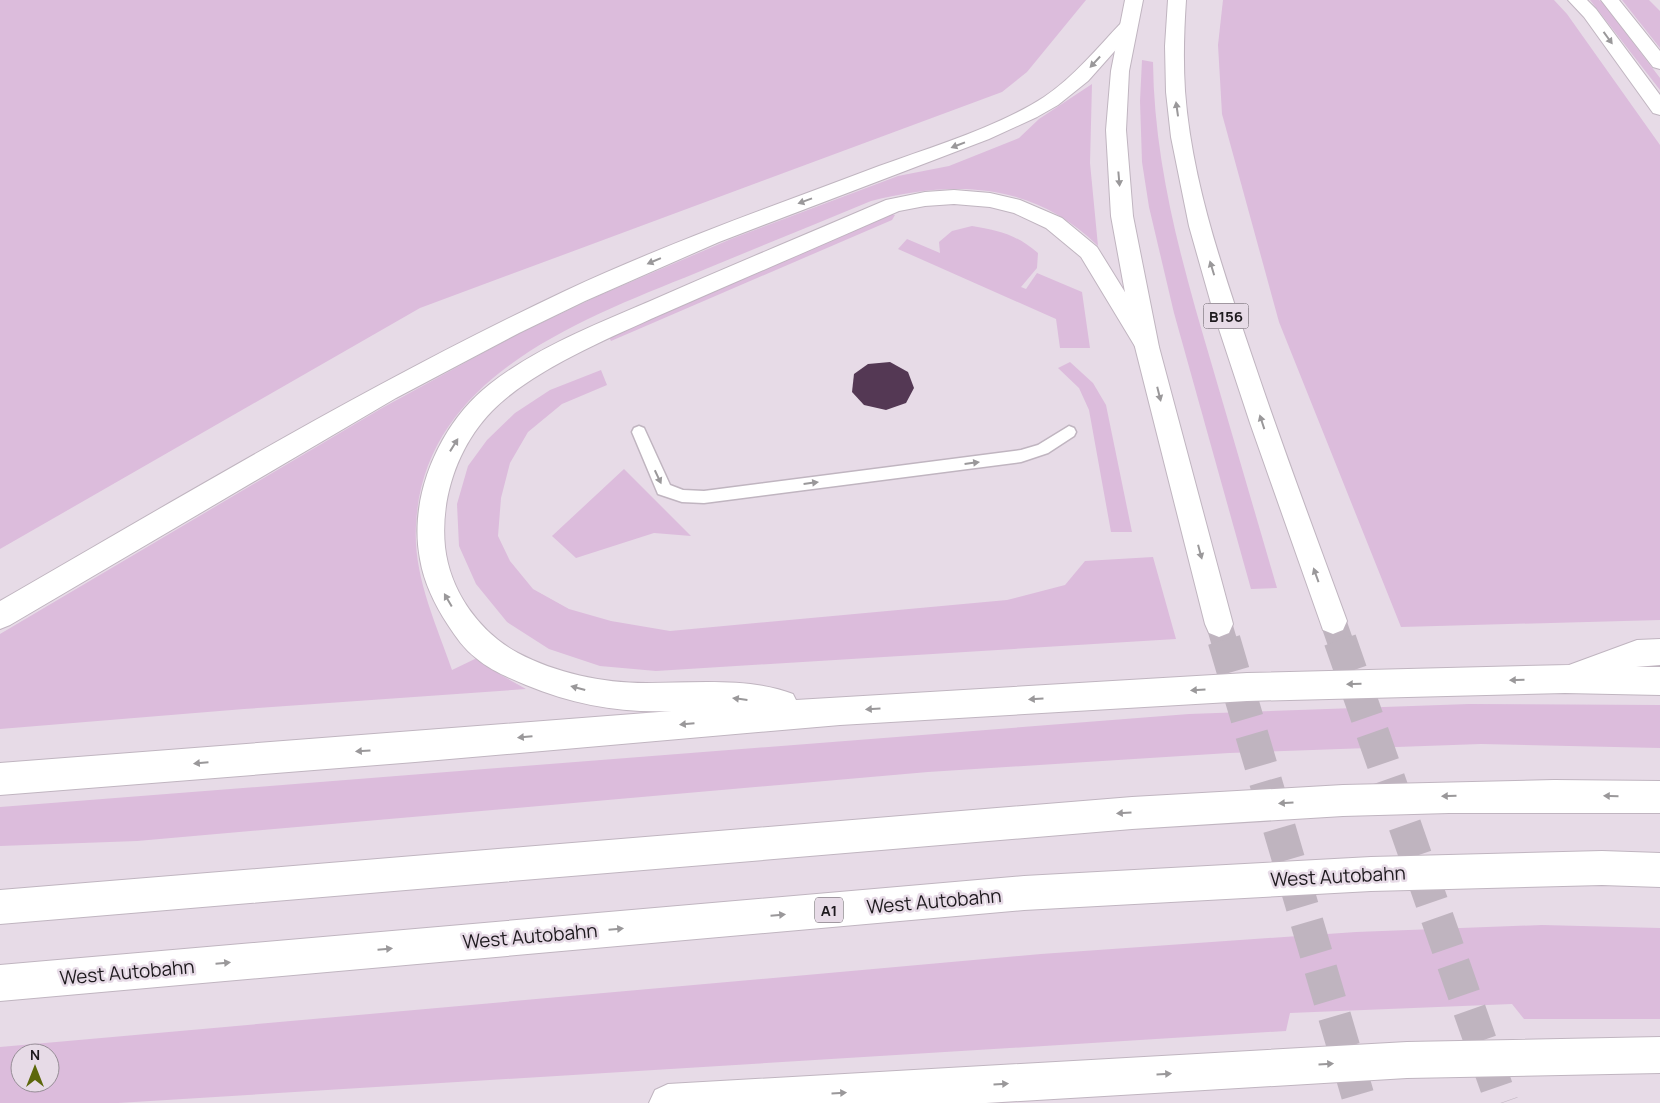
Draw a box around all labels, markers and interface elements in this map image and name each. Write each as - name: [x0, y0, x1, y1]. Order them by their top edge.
- one-way arrow: [1603, 31, 1613, 45]
- one-way arrow: [1089, 55, 1101, 67]
- one-way arrow: [1173, 101, 1181, 117]
- one-way arrow: [950, 141, 965, 149]
- one-way arrow: [1116, 171, 1124, 187]
- one-way arrow: [798, 198, 813, 205]
- one-way arrow: [647, 258, 662, 266]
- one-way arrow: [1207, 260, 1215, 275]
- road number: B156: [1204, 304, 1248, 328]
- one-way arrow: [1155, 387, 1163, 402]
- one-way arrow: [1257, 415, 1265, 430]
- one-way arrow: [449, 439, 458, 452]
- one-way arrow: [964, 459, 980, 467]
- one-way arrow: [655, 470, 663, 484]
- one-way arrow: [803, 479, 819, 487]
- one-way arrow: [1196, 544, 1204, 559]
- one-way arrow: [1312, 568, 1319, 583]
- one-way arrow: [444, 594, 453, 607]
- one-way arrow: [1508, 676, 1524, 684]
- one-way arrow: [1346, 680, 1362, 688]
- one-way arrow: [571, 684, 586, 692]
- one-way arrow: [1190, 686, 1206, 694]
- one-way arrow: [731, 695, 747, 703]
- one-way arrow: [1027, 696, 1043, 704]
- one-way arrow: [865, 706, 881, 714]
- one-way arrow: [679, 720, 695, 728]
- one-way arrow: [517, 733, 533, 741]
- one-way arrow: [355, 747, 371, 755]
- one-way arrow: [193, 760, 209, 768]
- one-way arrow: [1441, 792, 1457, 800]
- one-way arrow: [1603, 792, 1619, 800]
- one-way arrow: [1278, 800, 1294, 808]
- one-way arrow: [1116, 809, 1132, 817]
- street label: West Autobahn: [1270, 859, 1406, 893]
- street label: West Autobahn: [865, 882, 1003, 920]
- road number: A1: [815, 898, 843, 922]
- one-way arrow: [771, 910, 787, 918]
- street label: West Autobahn: [461, 917, 599, 955]
- one-way arrow: [609, 925, 625, 933]
- one-way arrow: [377, 945, 393, 953]
- street label: West Autobahn: [58, 953, 196, 991]
- one-way arrow: [215, 959, 231, 967]
- north arrow: [10, 1043, 60, 1093]
- text: N: [30, 1045, 40, 1064]
- one-way arrow: [1318, 1060, 1334, 1068]
- one-way arrow: [1156, 1070, 1172, 1078]
- one-way arrow: [994, 1079, 1010, 1087]
- one-way arrow: [831, 1089, 847, 1097]

